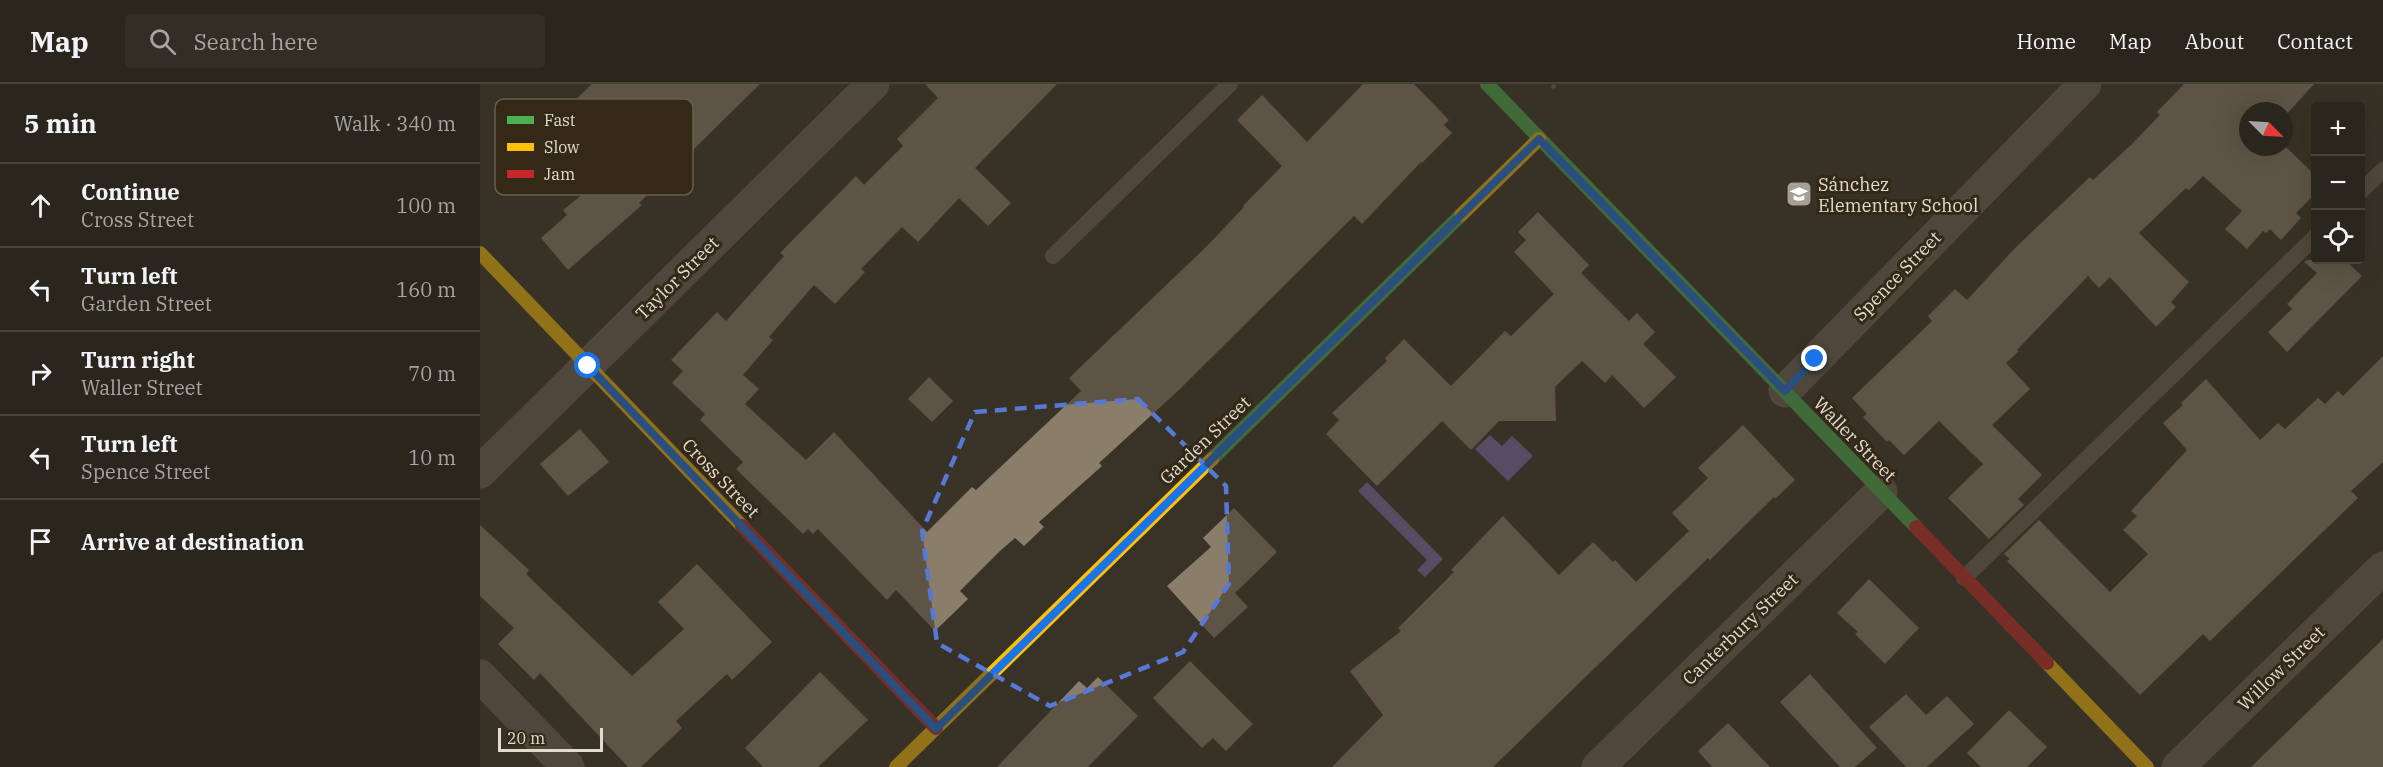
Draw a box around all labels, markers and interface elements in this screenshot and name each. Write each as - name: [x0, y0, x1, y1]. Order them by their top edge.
- search box: [125, 14, 545, 68]
- text: Map: [30, 23, 89, 60]
- icon: search: [146, 25, 179, 58]
- text: Search here: [194, 27, 318, 56]
- text: Home: [2016, 27, 2076, 55]
- text: Map: [2109, 27, 2152, 55]
- text: About: [2185, 27, 2244, 55]
- text: Contact: [2277, 27, 2353, 55]
- legend: [495, 99, 693, 195]
- north arrow: [2239, 102, 2293, 156]
- map controls: [2311, 102, 2365, 264]
- button: +: [2311, 102, 2365, 156]
- text: 5 min: [24, 106, 97, 140]
- text: Walk · 340 m: [334, 110, 456, 137]
- text: Fast: [544, 110, 576, 130]
- text: Slow: [544, 137, 580, 157]
- button: −: [2311, 156, 2365, 210]
- text: Jam: [544, 164, 575, 184]
- place label: Sánchez Elementary School: [1818, 173, 1978, 217]
- text: Continue: [81, 177, 180, 206]
- school or university icon: Sánchez Elementary School: [1784, 179, 1814, 209]
- icon: ahead: [24, 189, 57, 222]
- text: 100 m: [396, 192, 456, 219]
- text: Cross Street: [81, 206, 194, 233]
- button: locate: [2311, 210, 2365, 264]
- street label: Spence Street: [1848, 226, 1946, 326]
- street label: Taylor Street: [630, 231, 724, 325]
- text: Turn left: [81, 261, 177, 290]
- icon: left: [24, 273, 57, 306]
- text: 160 m: [396, 276, 456, 303]
- text: Garden Street: [81, 290, 212, 317]
- text: Turn right: [81, 345, 195, 374]
- route end: [1801, 345, 1827, 371]
- route start: [574, 352, 600, 378]
- icon: right: [24, 357, 57, 390]
- text: 70 m: [408, 360, 456, 387]
- text: Waller Street: [81, 374, 202, 401]
- street label: Garden Street: [1155, 391, 1255, 489]
- street label: Waller Street: [1809, 392, 1901, 486]
- text: Turn left: [81, 429, 177, 458]
- street label: Cross Street: [677, 433, 765, 523]
- icon: left: [24, 441, 57, 474]
- text: 10 m: [408, 444, 456, 471]
- text: Spence Street: [81, 458, 210, 485]
- icon: arrive: [24, 525, 57, 558]
- text: Arrive at destination: [81, 527, 304, 556]
- street label: Canterbury Street: [1677, 568, 1803, 690]
- street label: Willow Street: [2233, 621, 2329, 715]
- scale bar: [498, 725, 603, 752]
- text: 20 m: [507, 728, 545, 748]

